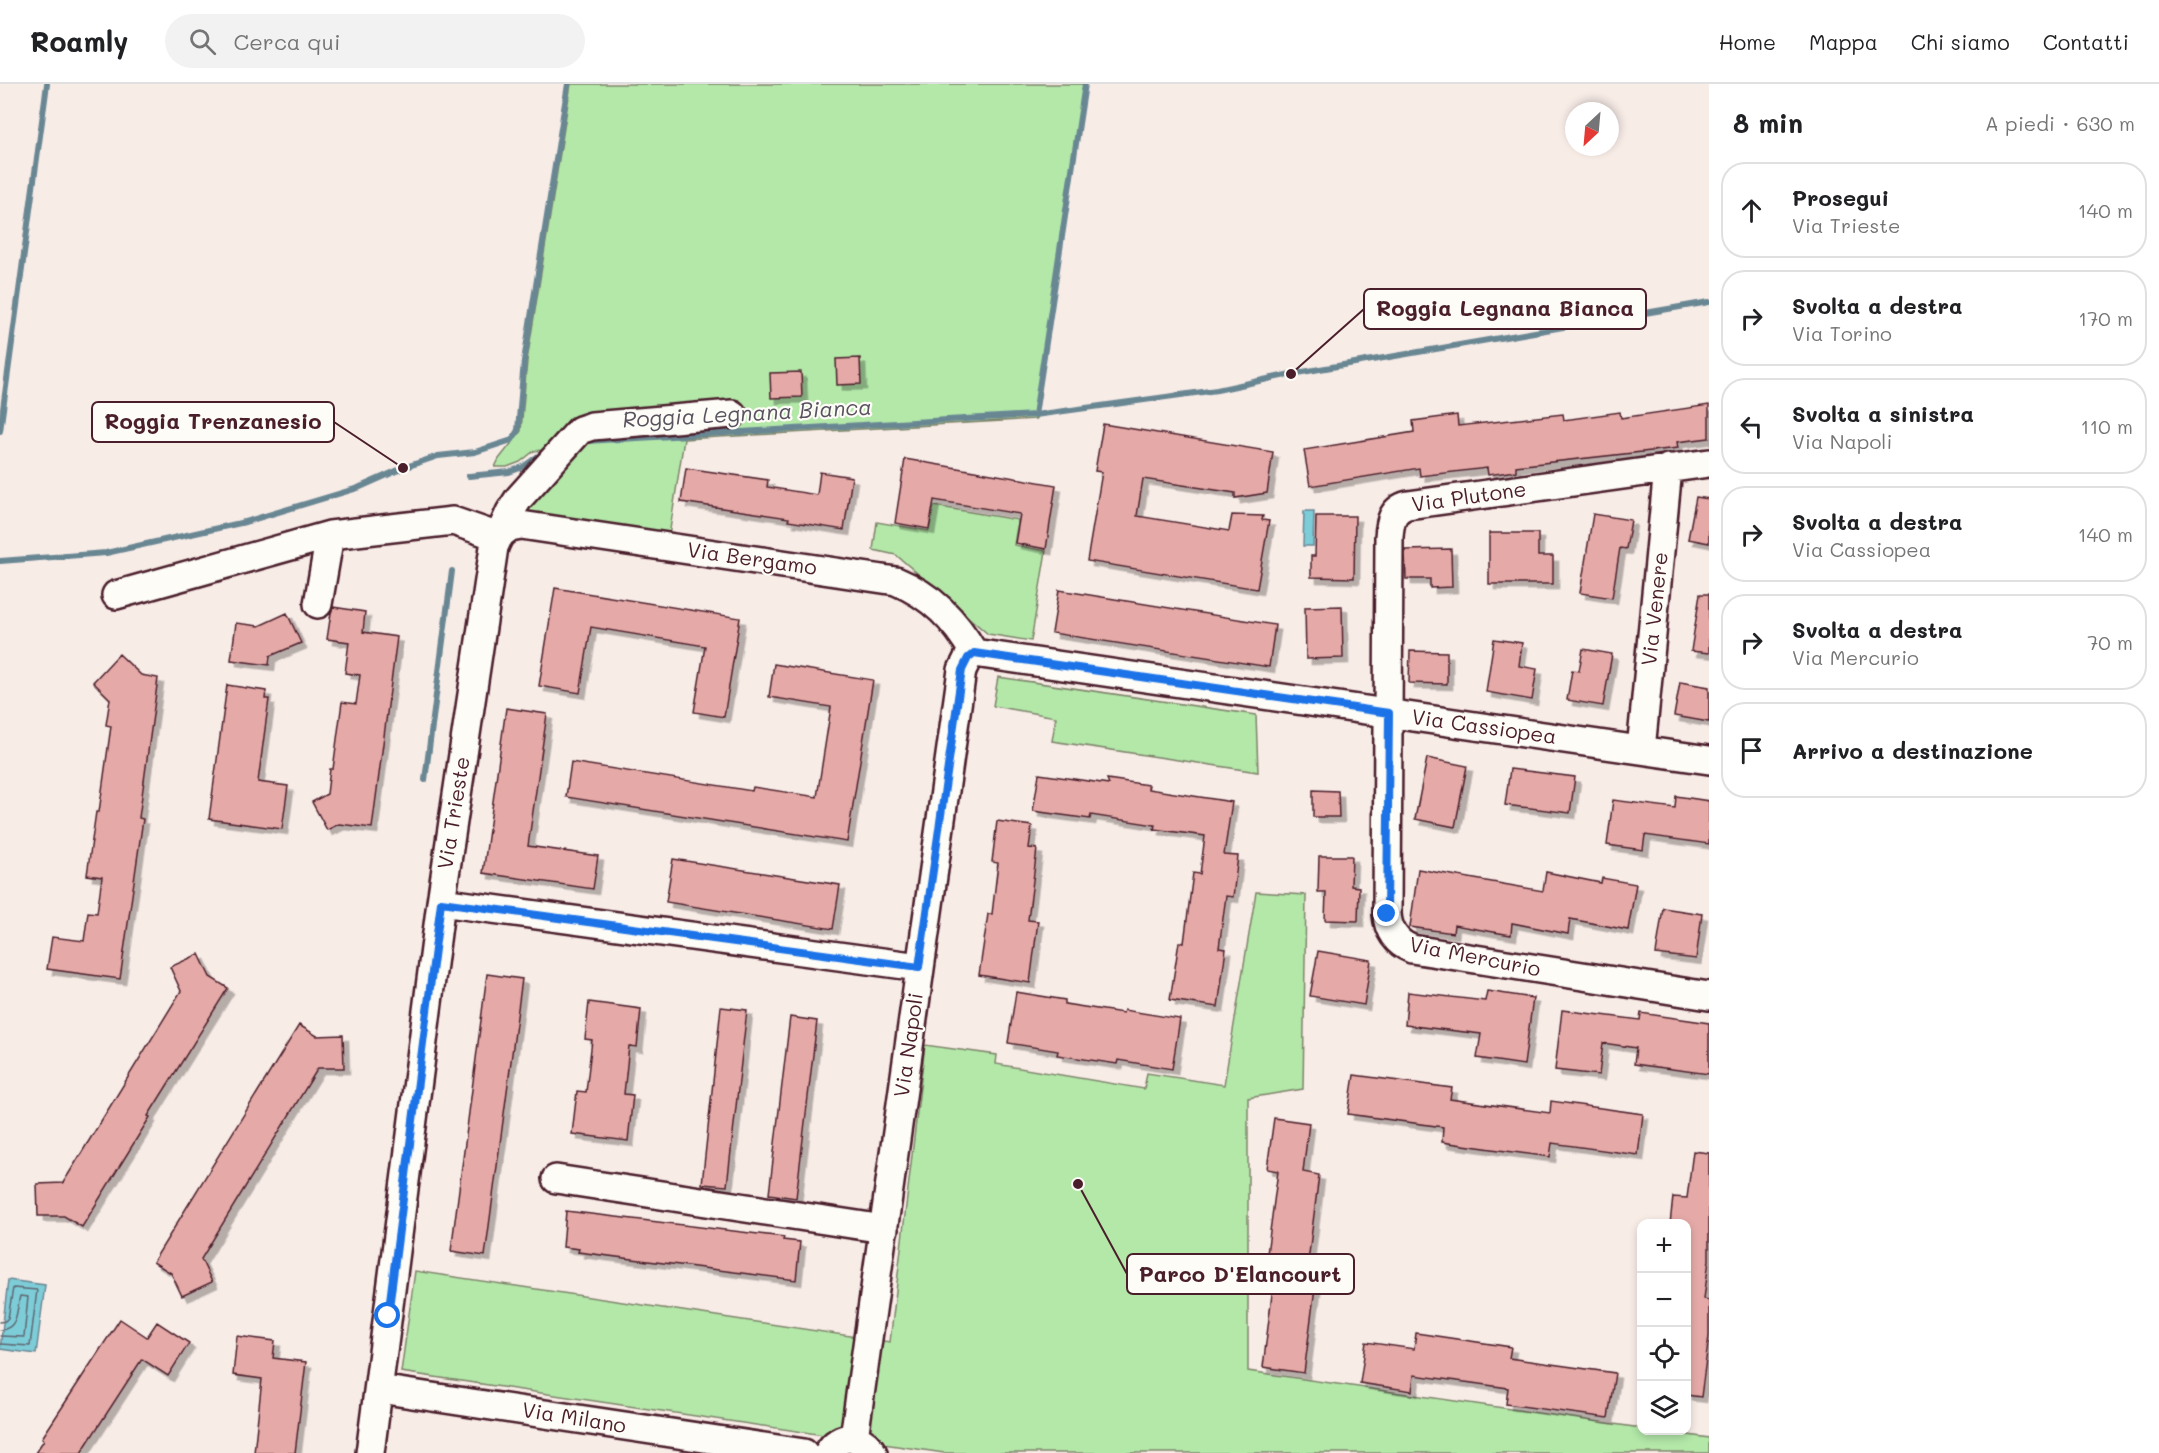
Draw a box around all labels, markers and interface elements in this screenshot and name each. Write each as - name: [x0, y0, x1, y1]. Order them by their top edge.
- search box: [165, 14, 585, 68]
- text: Roamly: [30, 23, 129, 59]
- icon: search: [186, 25, 219, 58]
- text: Cerca qui: [234, 27, 340, 56]
- text: Home: [1719, 28, 1776, 55]
- text: Mappa: [1809, 28, 1878, 55]
- text: Chi siamo: [1911, 28, 2010, 55]
- text: Contatti: [2043, 28, 2129, 55]
- north arrow: [1565, 102, 1619, 156]
- text: 8 min: [1733, 106, 1803, 140]
- text: A piedi · 630 m: [1985, 110, 2135, 136]
- text: Prosegui: [1792, 183, 1889, 212]
- icon: ahead: [1735, 194, 1768, 227]
- text: 140 m: [2078, 197, 2133, 223]
- text: Via Trieste: [1792, 212, 1900, 238]
- callout: Roggia Legnana Bianca: [1364, 289, 1646, 329]
- text: Svolta a destra: [1792, 291, 1962, 320]
- text: Roggia Legnana Bianca: [1376, 293, 1634, 322]
- icon: right: [1735, 302, 1768, 335]
- text: 170 m: [2078, 305, 2133, 331]
- text: Via Torino: [1792, 320, 1892, 346]
- water label: Roggia Legnana Bianca: [621, 391, 872, 434]
- text: Svolta a sinistra: [1792, 399, 1974, 428]
- callout: Roggia Trenzanesio: [92, 402, 334, 442]
- text: Roggia Trenzanesio: [104, 406, 322, 435]
- icon: left: [1735, 410, 1768, 443]
- text: 110 m: [2080, 413, 2133, 439]
- text: Via Napoli: [1792, 428, 1892, 454]
- street label: Via Plutone: [1410, 474, 1528, 517]
- text: Svolta a destra: [1792, 507, 1962, 536]
- icon: right: [1735, 518, 1768, 551]
- text: 140 m: [2078, 521, 2133, 547]
- street label: Via Bergamo: [686, 535, 819, 580]
- text: Via Cassiopea: [1792, 536, 1931, 562]
- street label: Via Venere: [1634, 551, 1673, 667]
- text: Svolta a destra: [1792, 615, 1962, 644]
- icon: right: [1735, 626, 1768, 659]
- text: 70 m: [2087, 629, 2133, 655]
- text: Via Mercurio: [1792, 644, 1919, 670]
- street label: Via Cassiopea: [1410, 702, 1558, 749]
- icon: arrive: [1735, 734, 1768, 767]
- text: Arrivo a destinazione: [1792, 736, 2033, 765]
- street label: Via Trieste: [430, 754, 475, 871]
- route end: [1373, 900, 1399, 926]
- street label: Via Mercurio: [1407, 930, 1543, 981]
- street label: Via Napoli: [887, 991, 928, 1099]
- map controls: [1637, 1219, 1691, 1435]
- button: +: [1637, 1219, 1691, 1273]
- callout: Parco D'Elancourt: [1127, 1254, 1354, 1294]
- text: Parco D'Elancourt: [1139, 1259, 1342, 1288]
- button: −: [1637, 1273, 1691, 1327]
- route start: [374, 1302, 400, 1328]
- button: locate: [1637, 1327, 1691, 1381]
- button: layers: [1637, 1381, 1691, 1435]
- street label: Via Milano: [520, 1395, 628, 1438]

